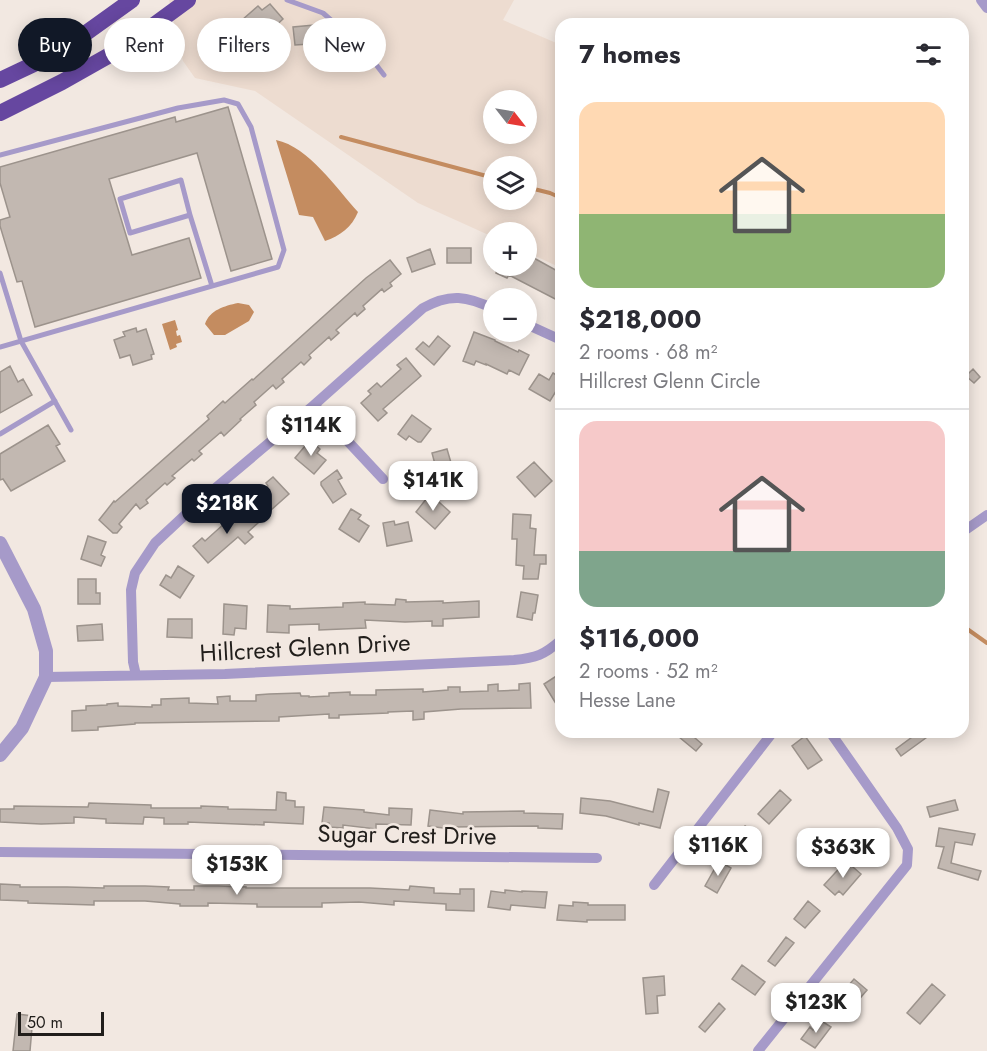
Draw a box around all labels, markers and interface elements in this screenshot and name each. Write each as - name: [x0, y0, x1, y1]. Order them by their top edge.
- chip: Buy: [18, 18, 92, 72]
- chip: Rent: [104, 18, 185, 72]
- chip: Filters: [197, 18, 291, 72]
- chip: New: [303, 18, 386, 72]
- text: 7 homes: [579, 35, 681, 73]
- icon: filters: [912, 38, 945, 71]
- north arrow: [483, 90, 537, 144]
- map controls: [483, 90, 537, 342]
- icon: home: [708, 141, 816, 249]
- button: layers: [483, 156, 537, 210]
- button: +: [483, 222, 537, 276]
- button: −: [483, 288, 537, 342]
- text: $218,000: [579, 300, 701, 338]
- text: 2 rooms · 68 m²: [579, 338, 717, 367]
- text: Hillcrest Glenn Circle: [579, 367, 760, 396]
- pin: $114K: [269, 406, 353, 457]
- text: $114K: [281, 411, 341, 440]
- icon: home: [708, 460, 816, 568]
- pin: $141K: [391, 461, 475, 512]
- text: $141K: [403, 466, 463, 495]
- pin: $218K: [185, 484, 269, 535]
- text: $218K: [196, 489, 258, 518]
- text: $116,000: [579, 619, 699, 657]
- street label: Hillcrest Glenn Drive: [199, 625, 411, 670]
- text: 2 rooms · 52 m²: [579, 657, 718, 686]
- text: Hesse Lane: [579, 686, 675, 715]
- street label: Sugar Crest Drive: [317, 815, 497, 854]
- pin: $116K: [676, 826, 760, 877]
- pin: $363K: [801, 828, 885, 879]
- text: $116K: [688, 831, 748, 860]
- text: $363K: [811, 833, 875, 862]
- pin: $153K: [195, 845, 279, 896]
- text: $153K: [206, 850, 268, 879]
- pin: $123K: [774, 983, 858, 1034]
- text: $123K: [785, 988, 847, 1017]
- scale bar: [18, 1009, 104, 1036]
- text: 50 m: [27, 1011, 63, 1034]

